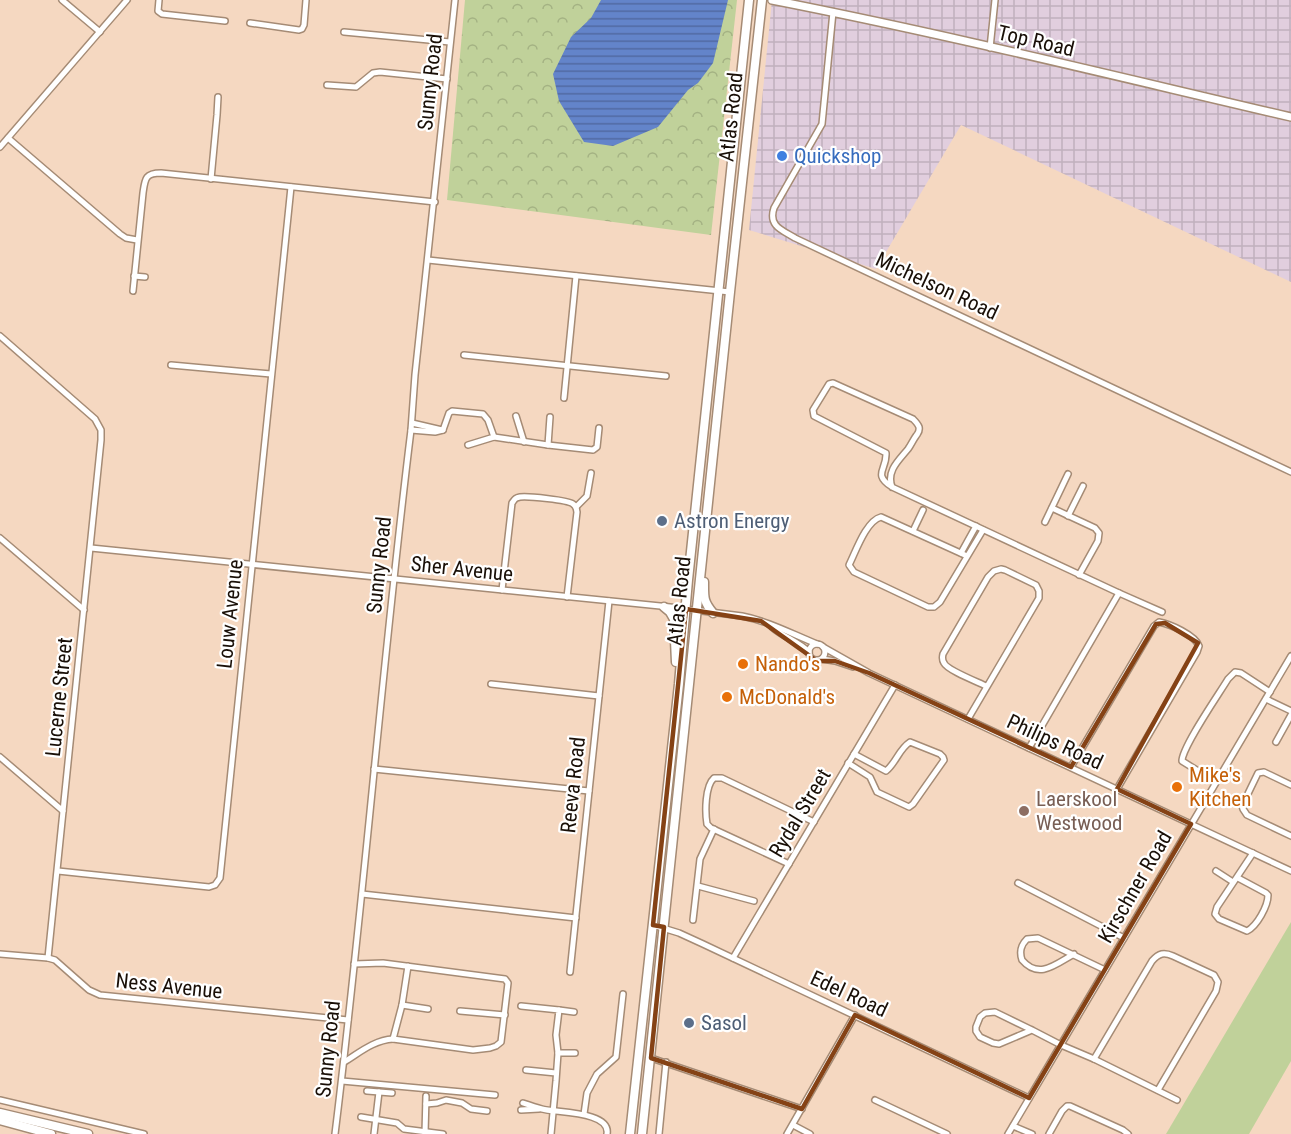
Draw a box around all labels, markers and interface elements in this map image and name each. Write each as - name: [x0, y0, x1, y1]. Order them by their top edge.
- street label: Top Road: [995, 21, 1077, 61]
- street label: Sunny Road: [413, 32, 447, 132]
- street label: Atlas Road: [714, 71, 748, 163]
- place label: Quickshop: [794, 144, 881, 168]
- marker: Quickshop: [775, 149, 789, 163]
- street label: Michelson Road: [872, 247, 1002, 325]
- place label: Astron Energy: [674, 509, 790, 533]
- marker: Astron Energy: [655, 514, 669, 528]
- street label: Sunny Road: [362, 515, 396, 615]
- street label: Sher Avenue: [410, 552, 514, 586]
- street label: Atlas Road: [662, 555, 696, 647]
- street label: Louw Avenue: [212, 558, 248, 670]
- street label: Lucerne Street: [41, 636, 77, 758]
- place label: Nando's: [755, 652, 820, 676]
- marker: Nando's: [736, 657, 750, 671]
- place label: McDonald's: [739, 685, 835, 709]
- marker: McDonald's: [720, 690, 734, 704]
- street label: Philips Road: [1003, 709, 1107, 775]
- street label: Reeva Road: [556, 736, 590, 834]
- place label: Mike's Kitchen: [1189, 763, 1251, 811]
- street label: Rydal Street: [764, 764, 836, 862]
- marker: Mike's Kitchen: [1170, 780, 1184, 794]
- place label: Laerskool Westwood: [1036, 787, 1122, 835]
- marker: Laerskool Westwood: [1017, 804, 1031, 818]
- street label: Kirschner Road: [1093, 827, 1177, 947]
- street label: Edel Road: [807, 966, 891, 1022]
- street label: Ness Avenue: [114, 968, 224, 1004]
- street label: Sunny Road: [311, 999, 345, 1099]
- place label: Sasol: [701, 1011, 747, 1035]
- marker: Sasol: [682, 1016, 696, 1030]

